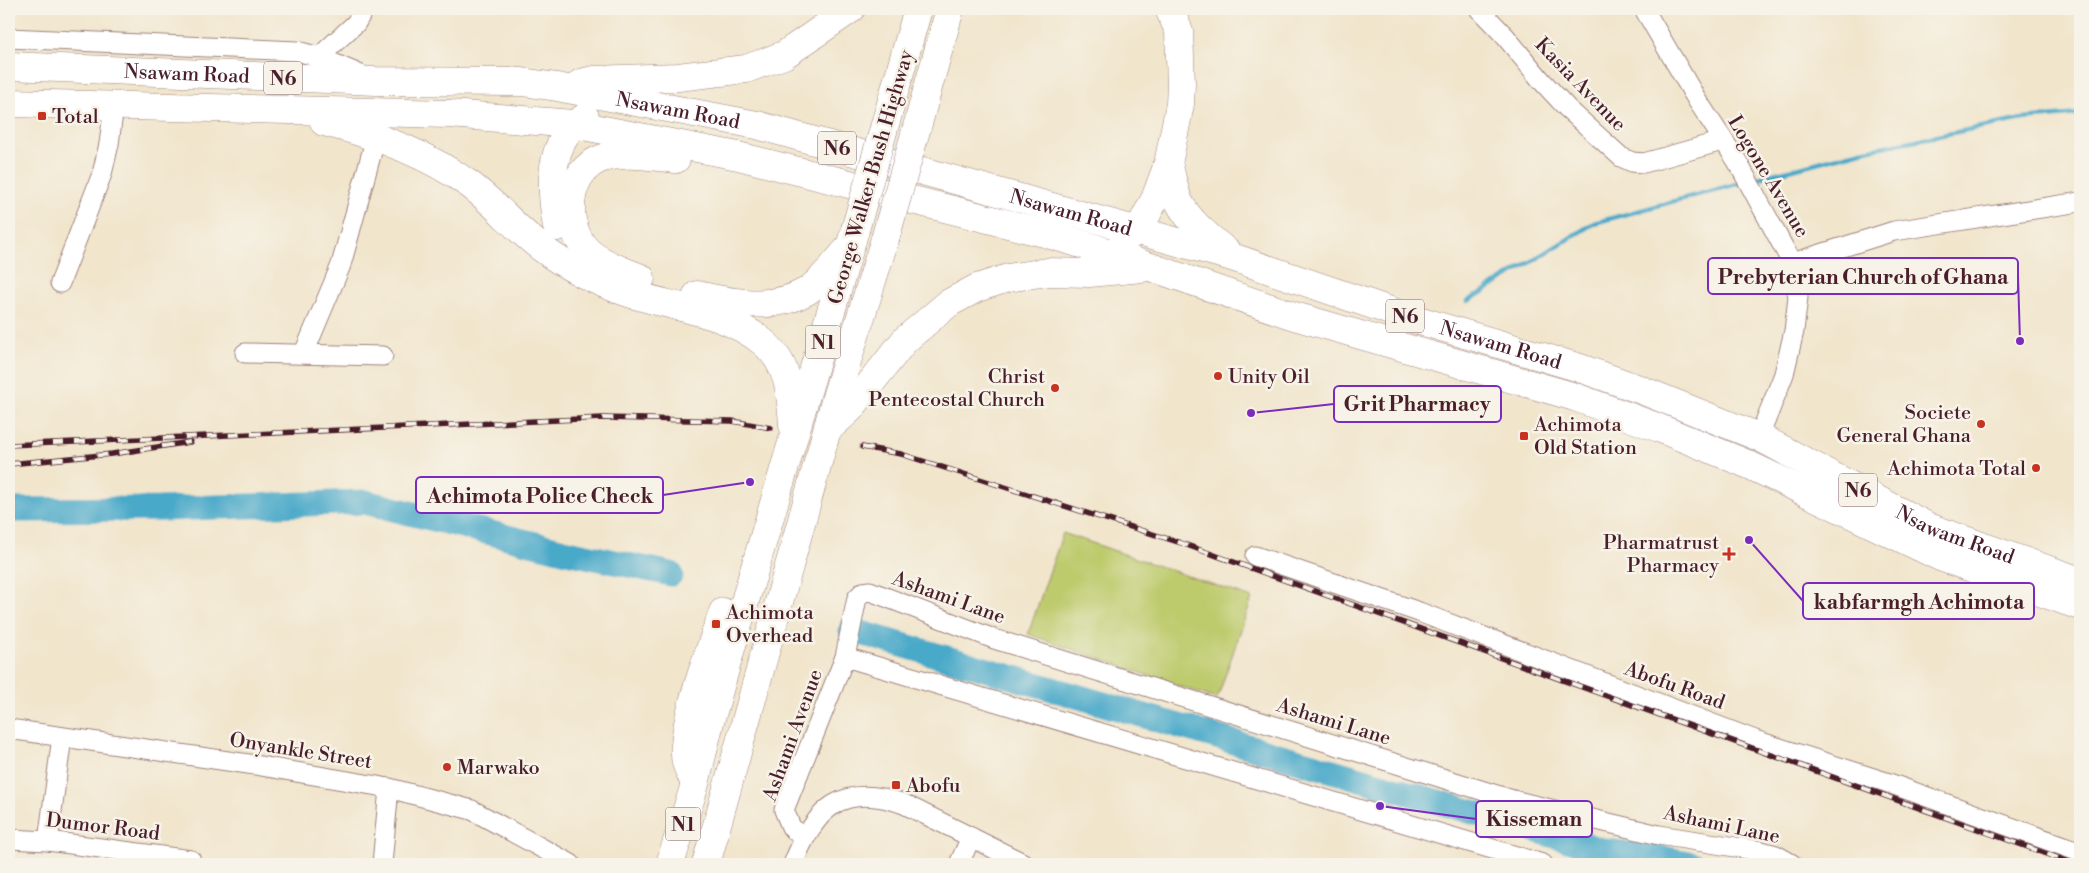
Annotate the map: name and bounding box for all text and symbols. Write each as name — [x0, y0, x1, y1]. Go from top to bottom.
street label: Kasia Avenue — [1529, 33, 1631, 137]
street label: George Walker Bush Highway — [823, 47, 920, 308]
street label: Nsawam Road — [123, 60, 251, 90]
road number: N6 — [264, 62, 302, 94]
street label: Nsawam Road — [614, 87, 743, 136]
place label: Total — [52, 105, 99, 130]
marker: Total — [36, 110, 48, 122]
street label: Logone Avenue — [1721, 111, 1814, 242]
road number: N6 — [818, 132, 856, 164]
street label: Nsawam Road — [1007, 185, 1135, 243]
callout: Prebyterian Church of Ghana — [1708, 258, 2018, 294]
text: Prebyterian Church of Ghana — [1718, 265, 2009, 291]
road number: N6 — [1386, 300, 1424, 332]
street label: Nsawam Road — [1437, 316, 1565, 376]
road number: N1 — [806, 326, 840, 358]
place label: Christ Pentecostal Church — [868, 365, 1045, 413]
place label: Unity Oil — [1228, 365, 1310, 390]
marker: Unity Oil — [1212, 370, 1224, 382]
marker: Christ Pentecostal Church — [1049, 382, 1061, 394]
callout: Grit Pharmacy — [1334, 386, 1501, 422]
text: Grit Pharmacy — [1344, 392, 1491, 418]
place label: Societe General Ghana — [1837, 401, 1972, 449]
place label: Achimota Old Station — [1533, 413, 1637, 461]
marker: Societe General Ghana — [1975, 418, 1987, 430]
marker: Achimota Old Station — [1518, 430, 1530, 442]
place label: Achimota Total — [1886, 457, 2026, 482]
marker: Achimota Total — [2030, 462, 2042, 474]
road number: N6 — [1839, 474, 1877, 506]
callout: Achimota Police Check — [416, 477, 663, 513]
text: Achimota Police Check — [425, 484, 655, 510]
street label: Nsawam Road — [1891, 501, 2018, 571]
place label: Pharmatrust Pharmacy — [1603, 531, 1719, 579]
marker: Pharmatrust Pharmacy — [1723, 548, 1735, 560]
street label: Ashami Lane — [888, 566, 1008, 630]
callout: kabfarmgh Achimota — [1803, 583, 2034, 619]
text: kabfarmgh Achimota — [1814, 590, 2025, 616]
place label: Achimota Overhead — [725, 601, 815, 649]
marker: Achimota Overhead — [710, 618, 722, 630]
street label: Abofu Road — [1620, 656, 1729, 716]
street label: Ashami Avenue — [758, 666, 829, 806]
street label: Ashami Lane — [1272, 693, 1394, 752]
street label: Onyankle Street — [228, 728, 374, 775]
place label: Marwako — [457, 756, 540, 781]
marker: Marwako — [441, 761, 453, 773]
place label: Abofu — [905, 774, 961, 799]
marker: Abofu — [890, 779, 902, 791]
callout: Kisseman — [1476, 801, 1592, 837]
street label: Ashami Lane — [1660, 801, 1782, 850]
text: Kisseman — [1486, 807, 1582, 833]
street label: Dumor Road — [44, 808, 162, 847]
road number: N1 — [666, 808, 700, 841]

